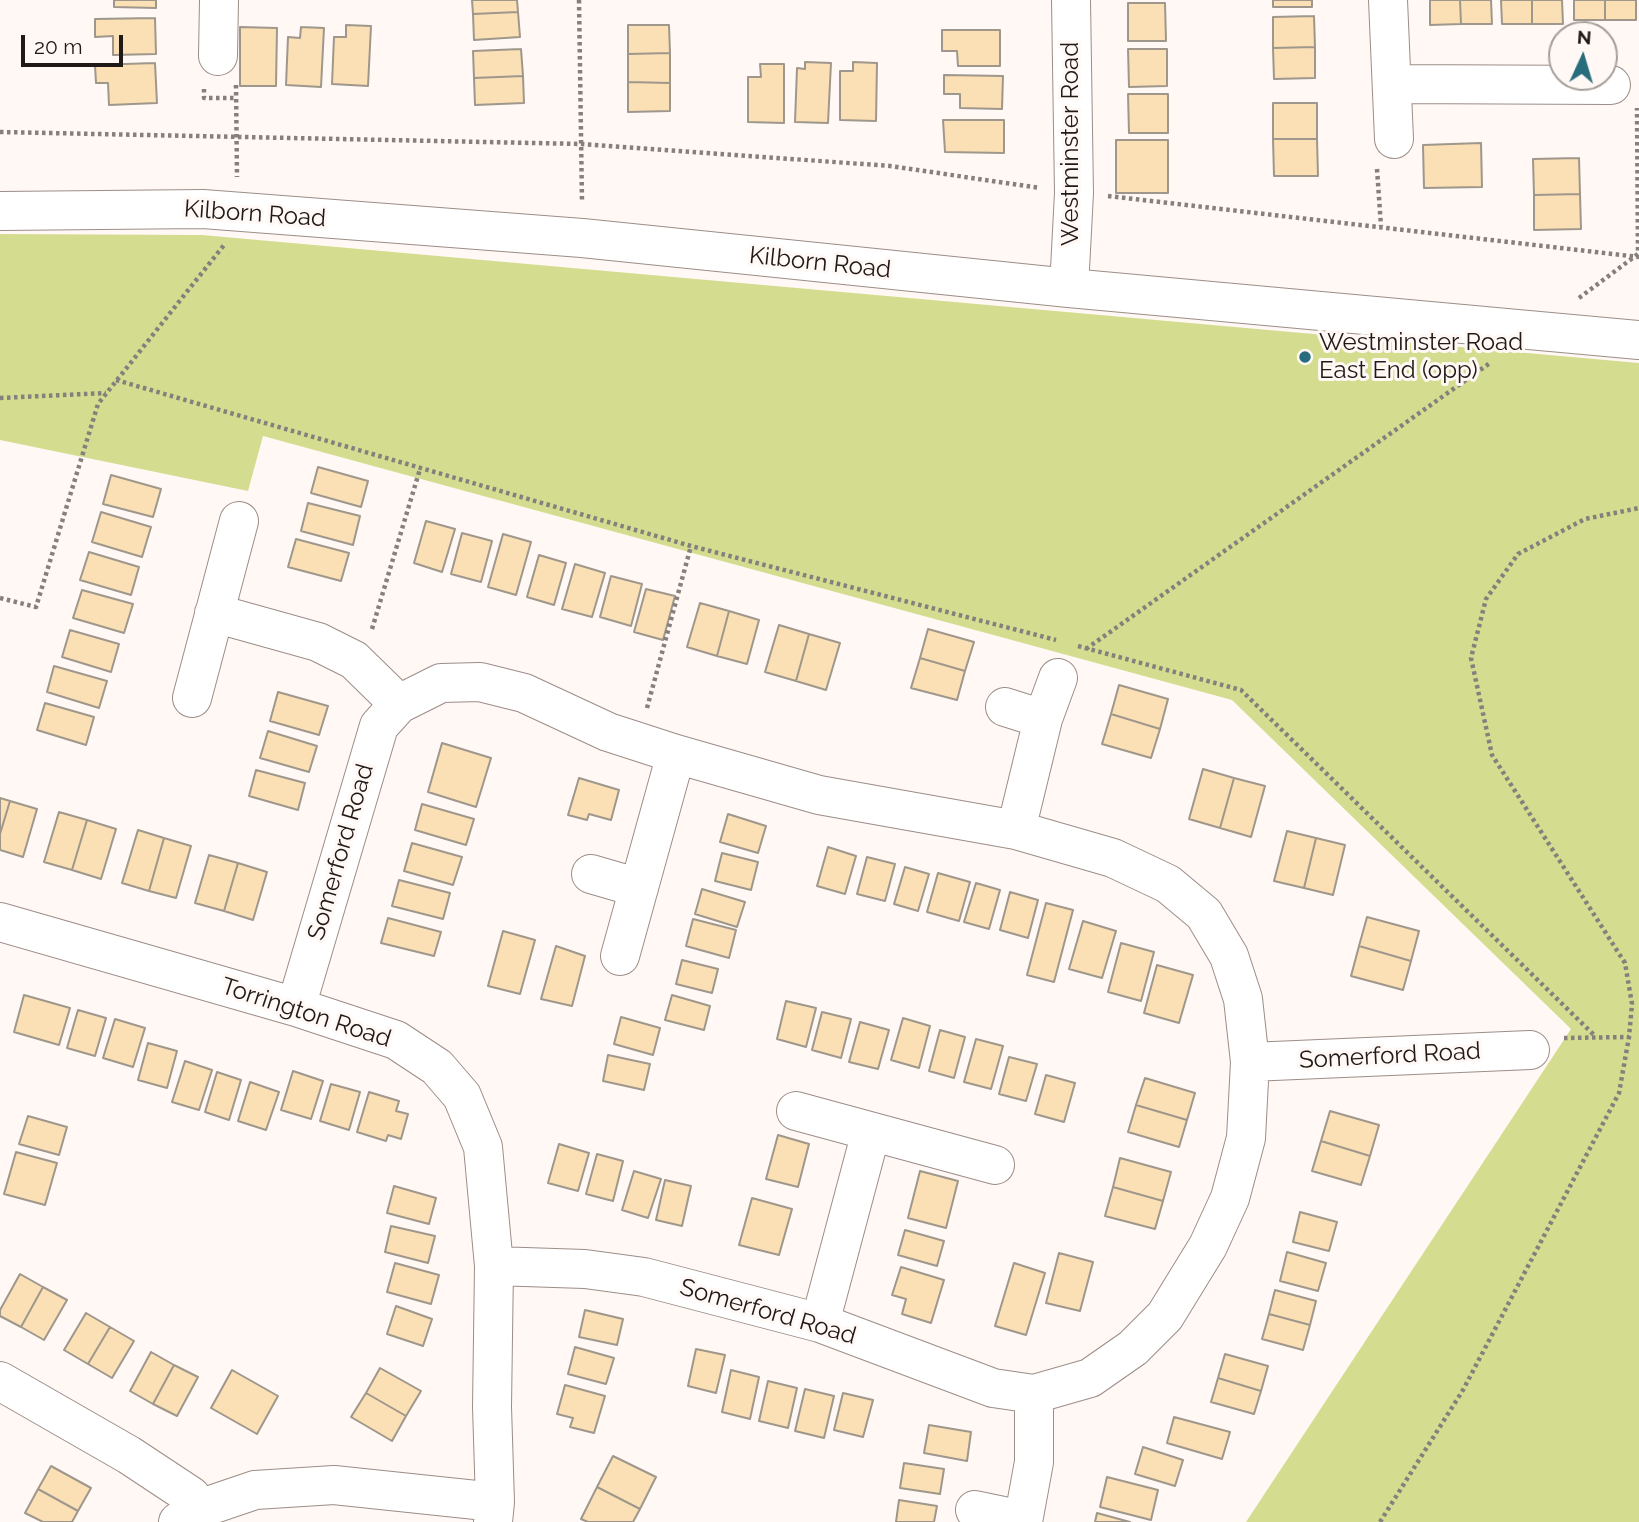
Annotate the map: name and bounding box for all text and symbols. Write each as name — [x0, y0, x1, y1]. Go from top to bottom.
scale bar — [24, 21, 126, 65]
north arrow — [1548, 21, 1618, 91]
text: N — [1576, 26, 1592, 49]
text: 20 m — [34, 34, 82, 59]
street label: Westminster Road — [1057, 42, 1085, 246]
street label: Kilborn Road — [183, 195, 327, 233]
street label: Kilborn Road — [748, 241, 892, 285]
place label: Westminster Road East End (opp) — [1319, 329, 1523, 385]
marker: Westminster Road East End (opp) — [1297, 349, 1313, 365]
street label: Somerford Road — [302, 761, 380, 943]
street label: Torrington Road — [217, 972, 395, 1054]
street label: Somerford Road — [1298, 1037, 1482, 1075]
street label: Somerford Road — [677, 1273, 859, 1351]

